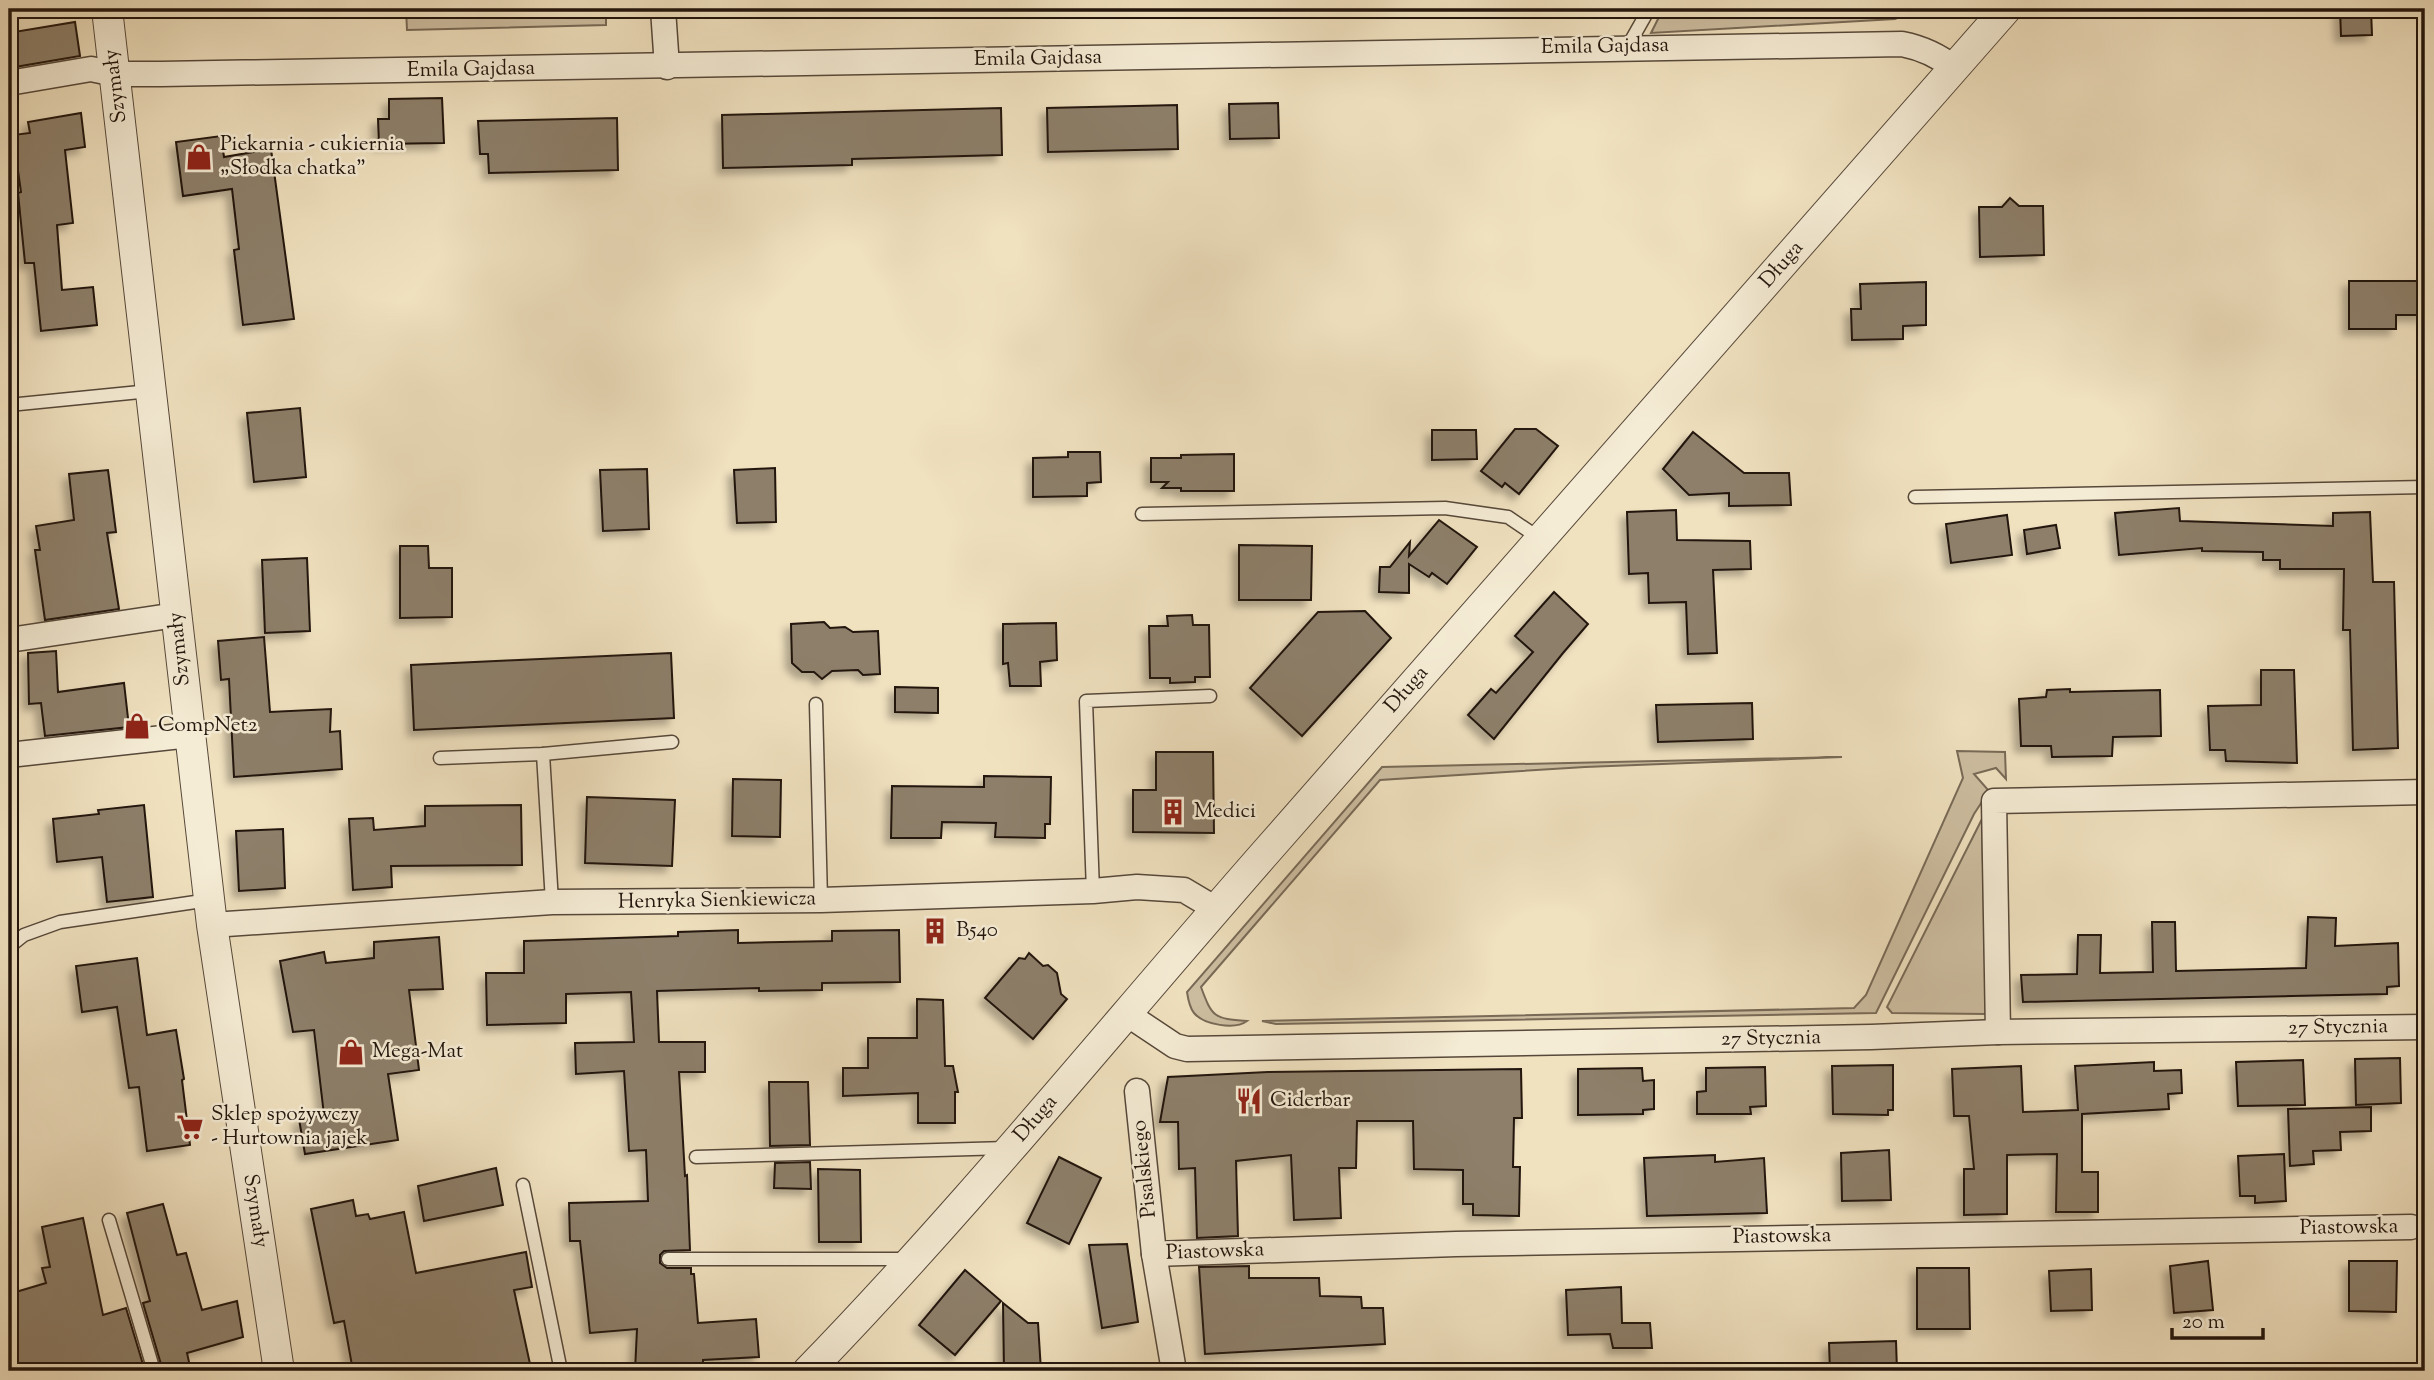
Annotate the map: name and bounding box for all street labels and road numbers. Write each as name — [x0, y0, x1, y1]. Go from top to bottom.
street label: Emila Gajdasa — [1541, 31, 1670, 63]
street label: Emila Gajdasa — [974, 43, 1103, 75]
street label: Szymały — [97, 47, 135, 125]
street label: Emila Gajdasa — [407, 54, 536, 86]
street label: Długa — [1753, 234, 1811, 295]
street label: Szymały — [161, 610, 199, 688]
street label: Długa — [1378, 659, 1436, 720]
street label: Henryka Sienkiewicza — [618, 884, 817, 918]
street label: 27 Stycznia — [2288, 1012, 2389, 1044]
street label: 27 Stycznia — [1721, 1023, 1822, 1055]
street label: Długa — [1007, 1088, 1065, 1149]
street label: Pisalskiego — [1125, 1119, 1165, 1219]
street label: Szymały — [234, 1172, 276, 1251]
street label: Piastowska — [2299, 1212, 2399, 1244]
street label: Piastowska — [1732, 1221, 1832, 1253]
street label: Piastowska — [1165, 1235, 1265, 1269]

